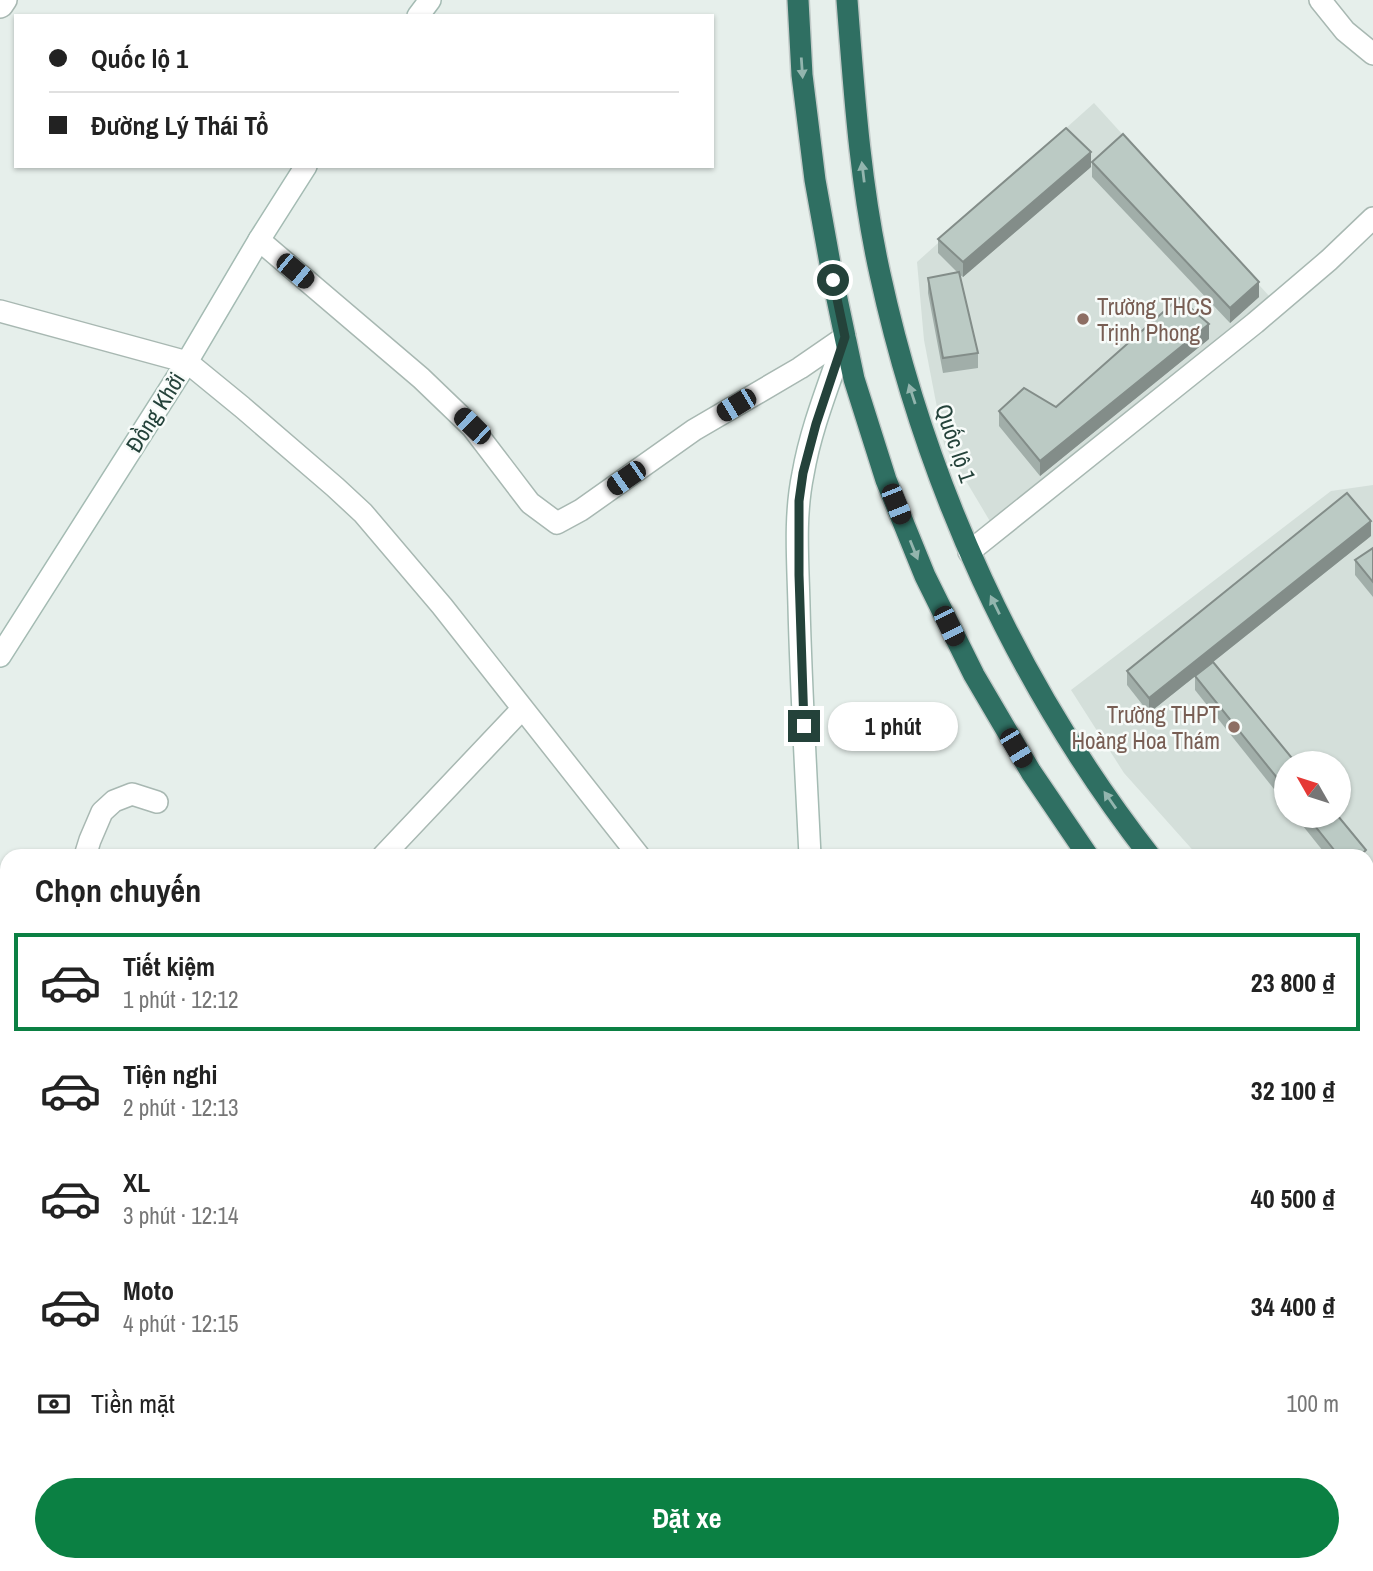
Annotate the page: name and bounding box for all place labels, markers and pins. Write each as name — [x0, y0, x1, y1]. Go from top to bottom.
place label: Trường THCS Trịnh Phong — [1097, 291, 1212, 348]
marker: Trường THCS Trịnh Phong — [1075, 311, 1091, 327]
place label: Trường THPT Hoàng Hoa Thám — [1071, 699, 1220, 756]
marker: Trường THPT Hoàng Hoa Thám — [1226, 719, 1242, 735]

